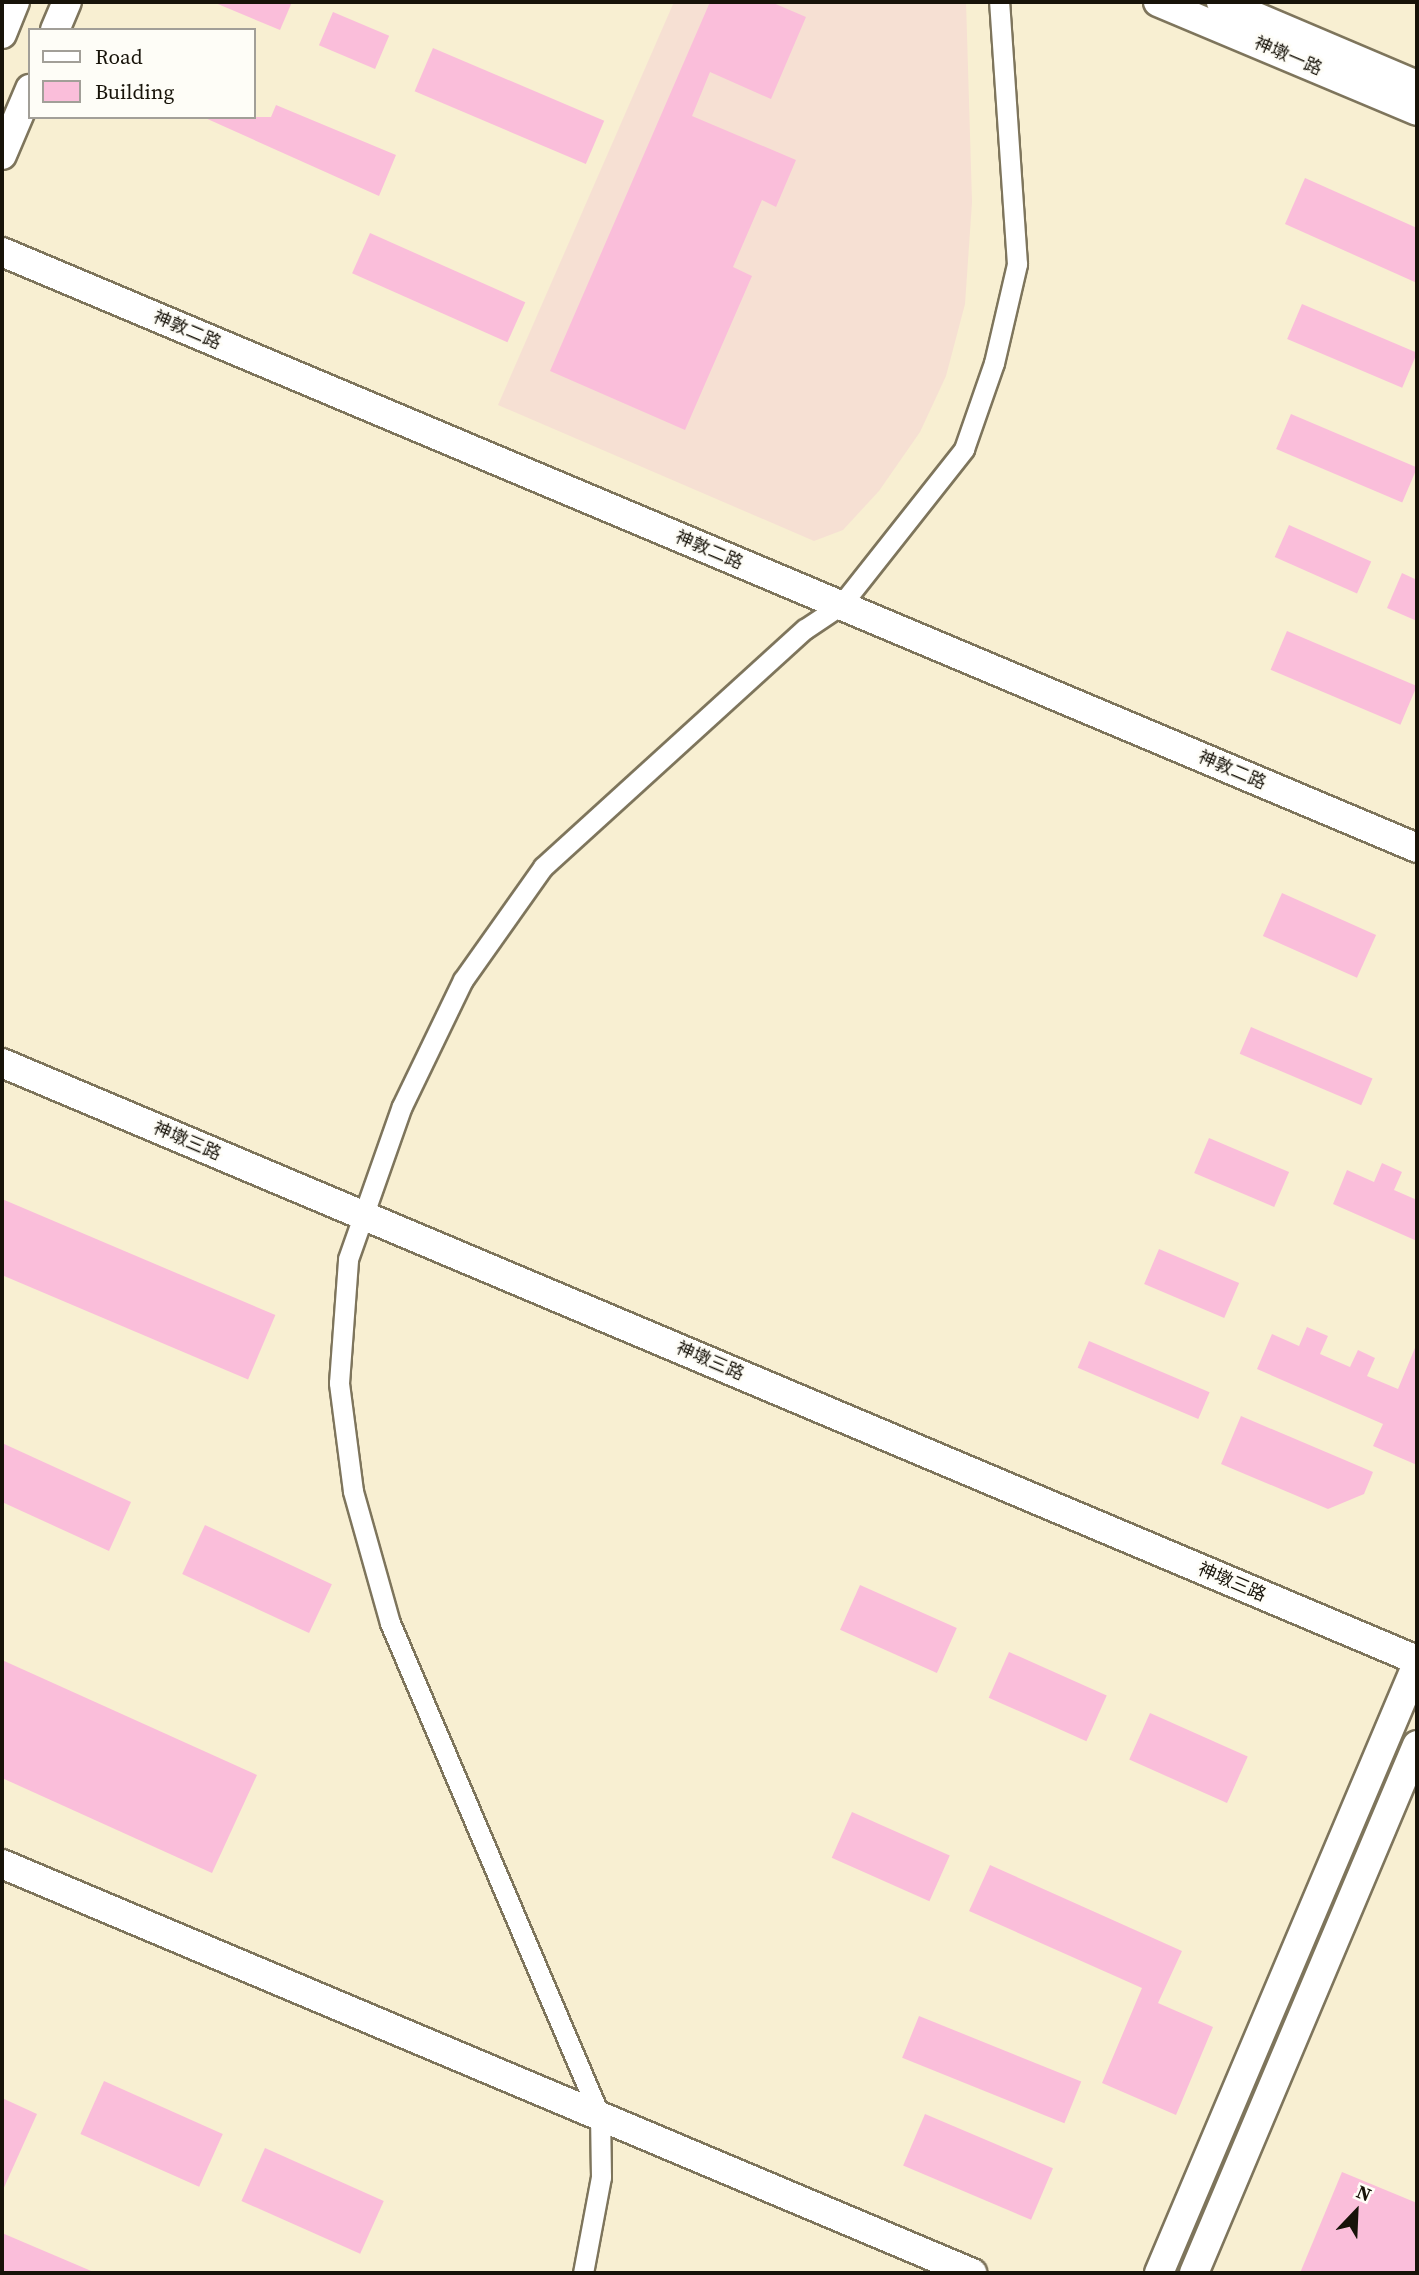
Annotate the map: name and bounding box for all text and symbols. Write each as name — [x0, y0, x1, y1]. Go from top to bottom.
legend — [28, 28, 256, 119]
street label: 神墩一路 — [1251, 32, 1325, 80]
text: Road — [95, 42, 143, 71]
text: Building — [95, 77, 174, 106]
street label: 神敦二路 — [150, 306, 224, 354]
street label: 神敦二路 — [672, 526, 746, 574]
street label: 神敦二路 — [1195, 746, 1269, 794]
street label: 神墩三路 — [150, 1117, 224, 1165]
street label: 神墩三路 — [673, 1337, 747, 1385]
street label: 神墩三路 — [1195, 1558, 1269, 1606]
north arrow — [1321, 2177, 1391, 2247]
text: N — [1353, 2178, 1376, 2207]

